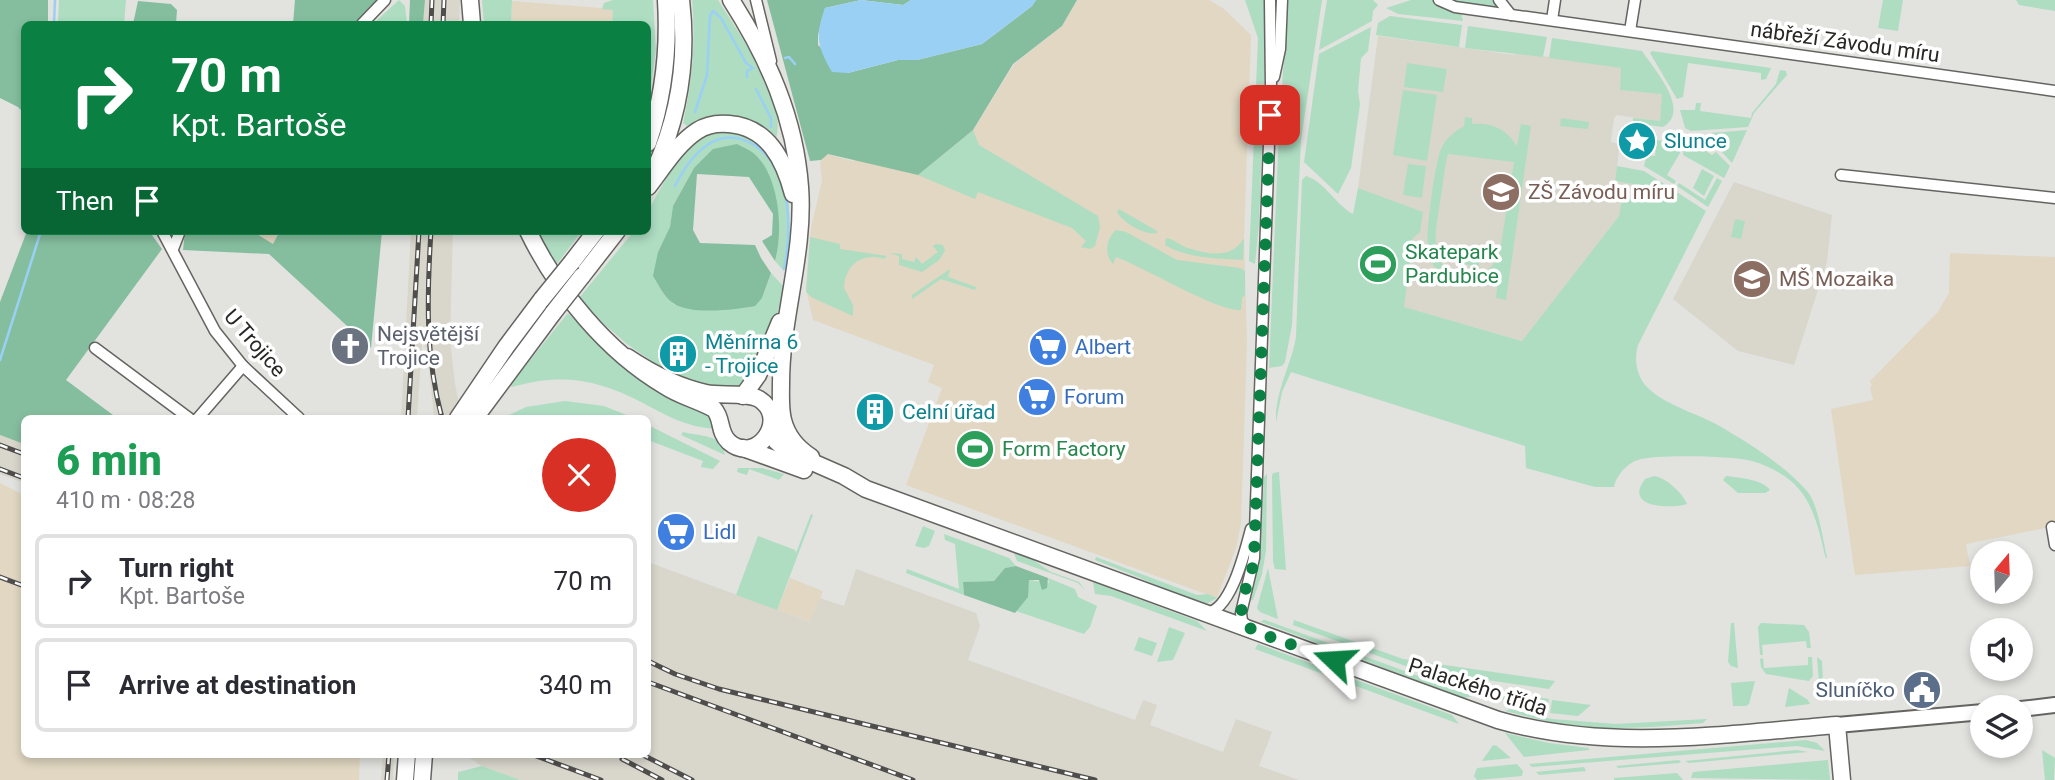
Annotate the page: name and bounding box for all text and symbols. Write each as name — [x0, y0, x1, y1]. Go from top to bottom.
street label: nábřeží Závodu míru — [1749, 17, 1941, 67]
text: 70 m — [171, 47, 282, 104]
icon: right — [56, 49, 147, 140]
pin — [1240, 85, 1300, 145]
icon: arrive — [1251, 96, 1289, 134]
text: Kpt. Bartoše — [171, 106, 346, 144]
place icon: Slunce — [1616, 120, 1658, 162]
place label: Slunce — [1664, 129, 1727, 153]
school or university icon: ZŠ Závodu míru — [1480, 171, 1522, 213]
place label: ZŠ Závodu míru — [1528, 180, 1675, 204]
icon: arrive — [128, 182, 166, 220]
text: Then — [56, 186, 114, 216]
place label: Skatepark Pardubice — [1405, 240, 1499, 288]
sports icon: Skatepark Pardubice — [1357, 243, 1399, 285]
school or university icon: MŠ Mozaika — [1731, 258, 1773, 300]
place label: MŠ Mozaika — [1779, 267, 1894, 291]
street label: U Trojice — [219, 304, 291, 382]
place label: Nejsvětější Trojice — [377, 322, 480, 370]
church icon: Nejsvětější Trojice — [329, 325, 371, 367]
supermarket icon: Albert — [1027, 326, 1069, 368]
place label: Měnírna 6 - Trojice — [705, 330, 798, 378]
building icon: Měnírna 6 - Trojice — [657, 333, 699, 375]
place label: Albert — [1075, 335, 1131, 359]
supermarket icon: Forum — [1016, 376, 1058, 418]
place label: Forum — [1064, 385, 1124, 409]
building icon: Celní úřad — [854, 391, 896, 433]
place label: Celní úřad — [902, 400, 995, 424]
sports icon: Form Factory — [954, 428, 996, 470]
text: 6 min — [56, 436, 162, 485]
place label: Form Factory — [1002, 437, 1126, 461]
button: close — [542, 438, 616, 512]
text: 410 m · 08:28 — [56, 487, 195, 514]
supermarket icon: Lidl — [655, 511, 697, 553]
place label: Lidl — [703, 520, 736, 544]
north arrow — [1970, 541, 2034, 604]
map controls — [1970, 541, 2033, 758]
text: Turn right — [119, 553, 234, 583]
icon: right — [60, 562, 98, 600]
text: 70 m — [554, 566, 612, 596]
text: Kpt. Bartoše — [119, 583, 245, 610]
button: sound — [1970, 618, 2033, 681]
position arrow — [1297, 623, 1371, 697]
street label: Palackého třída — [1405, 653, 1551, 721]
icon: arrive — [60, 666, 98, 704]
public building icon: Sluníčko — [1901, 669, 1943, 711]
text: Arrive at destination — [119, 670, 356, 700]
text: 340 m — [539, 670, 612, 700]
place label: Sluníčko — [1815, 678, 1895, 702]
button: layers — [1970, 695, 2033, 758]

